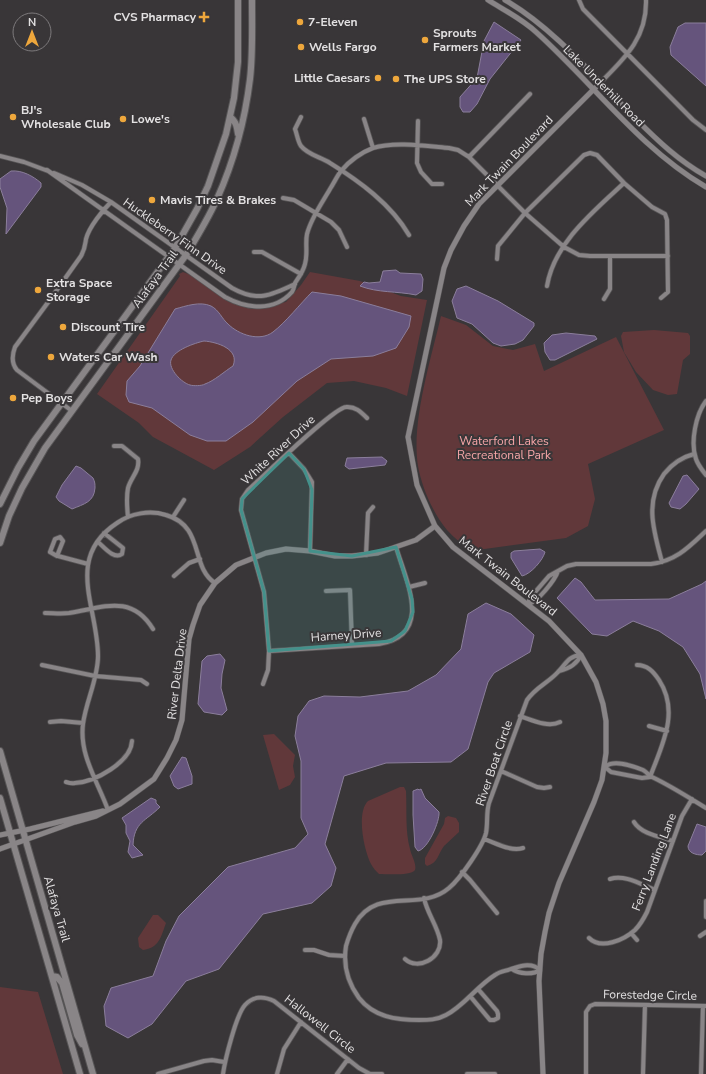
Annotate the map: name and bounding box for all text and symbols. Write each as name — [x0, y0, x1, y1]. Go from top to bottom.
place label: CVS Pharmacy — [114, 9, 197, 25]
north arrow — [12, 12, 52, 52]
marker: CVS Pharmacy — [199, 12, 209, 22]
place label: 7-Eleven — [308, 14, 357, 30]
text: N — [28, 15, 36, 30]
marker: 7-Eleven — [295, 17, 305, 27]
place label: Sprouts Farmers Market — [433, 25, 521, 55]
marker: Sprouts Farmers Market — [420, 35, 430, 45]
place label: Wells Fargo — [309, 39, 377, 55]
marker: Wells Fargo — [296, 42, 306, 52]
street label: Lake Underhill Road — [560, 42, 648, 130]
place label: Little Caesars — [294, 70, 370, 86]
place label: The UPS Store — [404, 71, 486, 87]
marker: Little Caesars — [373, 73, 383, 83]
marker: The UPS Store — [391, 74, 401, 84]
place label: BJ's Wholesale Club — [21, 102, 111, 132]
place label: Lowe's — [131, 111, 170, 127]
marker: BJ's Wholesale Club — [8, 112, 18, 122]
street label: Mark Twain Boulevard — [461, 112, 557, 210]
marker: Lowe's — [118, 114, 128, 124]
place label: Mavis Tires & Brakes — [160, 192, 276, 208]
street label: Huckleberry Finn Drive — [120, 194, 230, 278]
marker: Mavis Tires & Brakes — [147, 195, 157, 205]
street label: Alafaya Trail — [129, 247, 182, 311]
place label: Extra Space Storage — [46, 275, 113, 305]
marker: Extra Space Storage — [33, 285, 43, 295]
place label: Discount Tire — [71, 319, 145, 335]
marker: Discount Tire — [58, 322, 68, 332]
place label: Waters Car Wash — [59, 349, 158, 365]
marker: Waters Car Wash — [46, 352, 56, 362]
place label: Pep Boys — [21, 390, 73, 406]
marker: Pep Boys — [8, 393, 18, 403]
street label: White River Drive — [238, 412, 318, 488]
park label: Waterford Lakes Recreational Park — [457, 433, 552, 463]
street label: Mark Twain Boulevard — [456, 533, 560, 619]
street label: Harney Drive — [310, 625, 382, 645]
street label: River Delta Drive — [163, 628, 191, 720]
street label: River Boat Circle — [472, 718, 516, 808]
street label: Ferry Landing Lane — [628, 811, 680, 913]
street label: Alafaya Trail — [40, 874, 74, 944]
street label: Forestedge Circle — [603, 986, 697, 1004]
street label: Hallowell Circle — [281, 991, 359, 1057]

